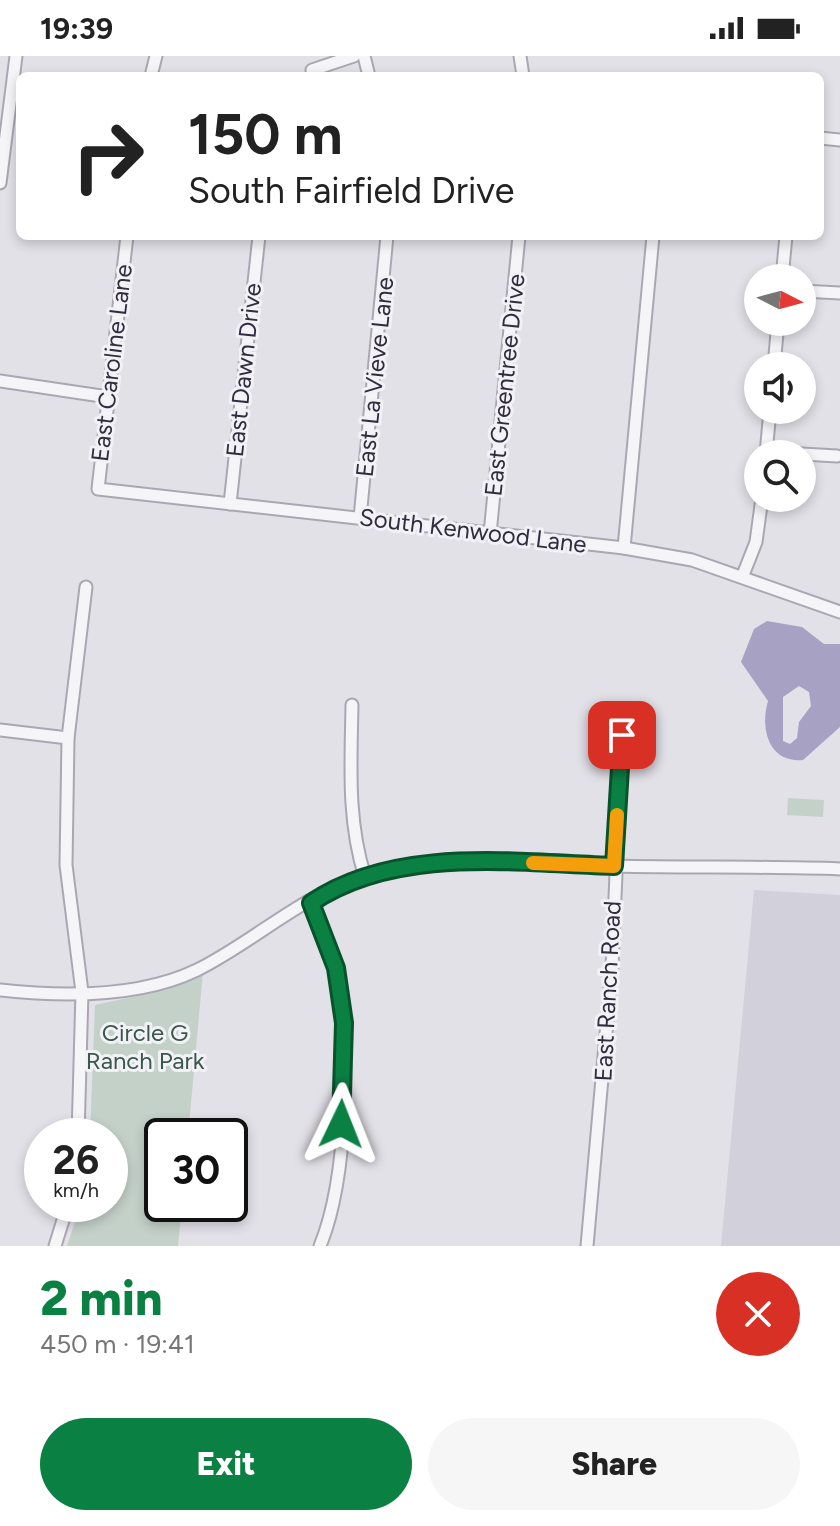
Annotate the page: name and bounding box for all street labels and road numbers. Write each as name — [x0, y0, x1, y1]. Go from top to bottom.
street label: East Caroline Lane — [85, 263, 138, 463]
street label: East Greentree Drive — [478, 272, 531, 498]
street label: East La Vieve Lane — [350, 276, 399, 478]
street label: East Dawn Drive — [220, 281, 267, 458]
street label: South Kenwood Lane — [358, 502, 588, 559]
street label: East Ranch Road — [588, 900, 627, 1082]

